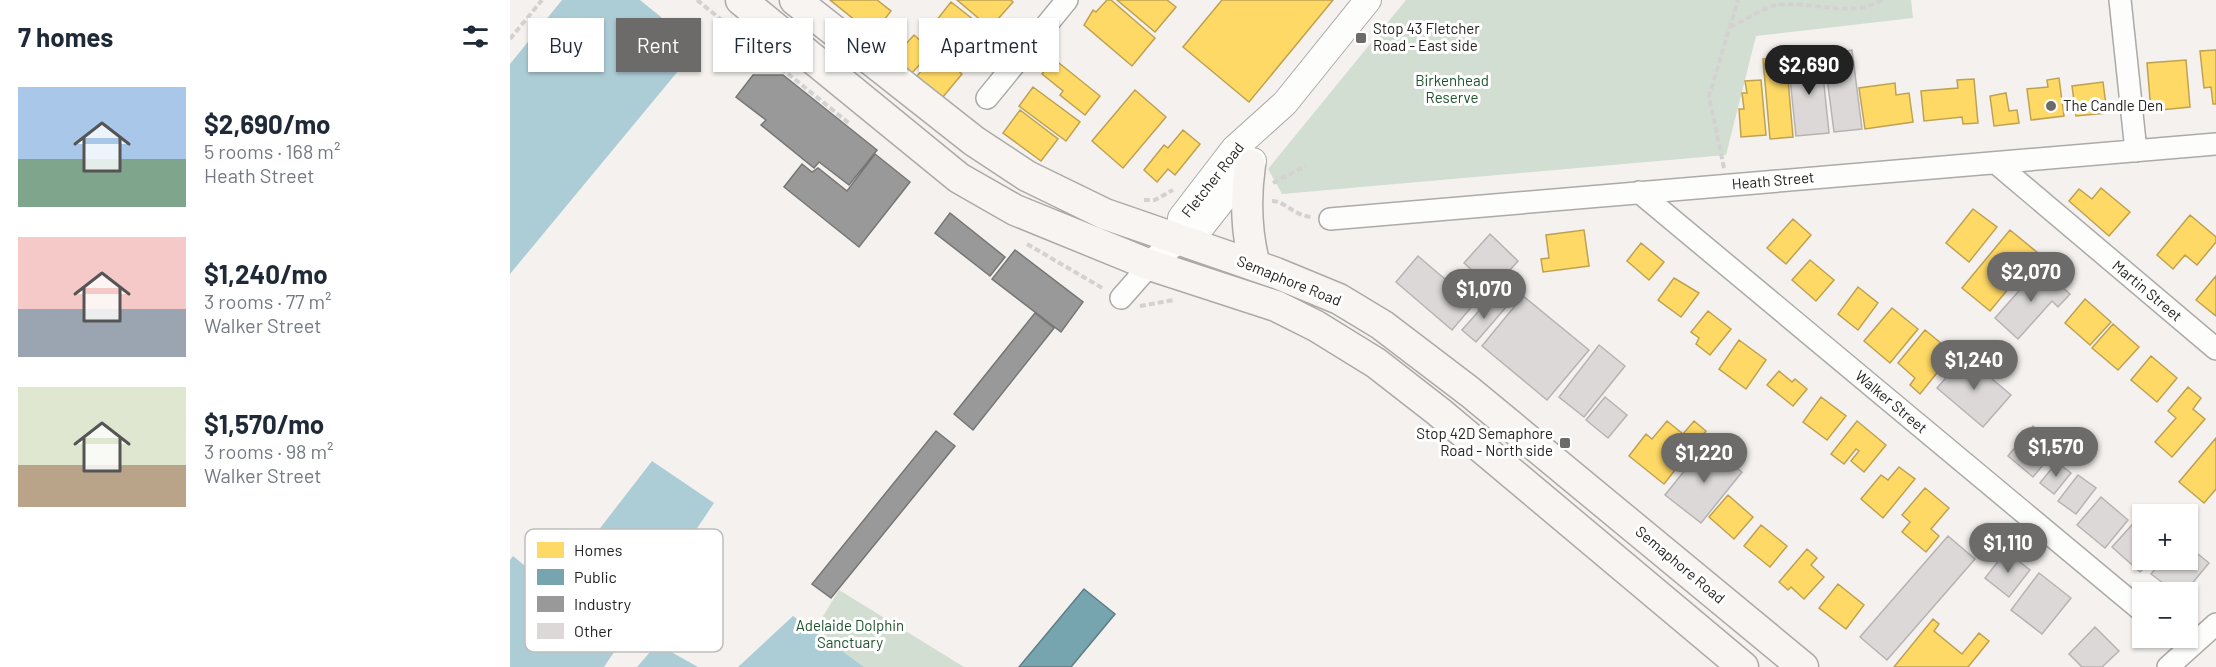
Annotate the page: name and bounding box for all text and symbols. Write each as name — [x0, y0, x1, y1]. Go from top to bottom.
chip: Buy — [528, 18, 604, 72]
chip: Rent — [616, 18, 701, 72]
chip: Filters — [713, 18, 813, 72]
chip: New — [825, 18, 907, 72]
chip: Apartment — [919, 18, 1059, 72]
place label: Stop 43 Fletcher Road - East side — [1373, 19, 1480, 54]
icon: filters — [459, 20, 492, 53]
text: 7 homes — [18, 21, 113, 52]
marker: Stop 43 Fletcher Road - East side — [1354, 31, 1368, 45]
pin: $2,690 — [1760, 45, 1858, 96]
text: $2,690 — [1779, 52, 1839, 76]
park label: Birkenhead Reserve — [1415, 71, 1489, 106]
place label: The Candle Den — [2063, 96, 2163, 114]
marker: The Candle Den — [2044, 99, 2058, 113]
text: $2,690/mo — [204, 108, 331, 139]
icon: home — [66, 111, 138, 183]
street label: Fletcher Road — [1177, 138, 1247, 221]
text: 5 rooms · 168 m² — [204, 139, 340, 163]
text: Heath Street — [204, 163, 314, 187]
street label: Heath Street — [1731, 167, 1815, 193]
street label: Semaphore Road — [1235, 251, 1344, 309]
pin: $2,070 — [1982, 252, 2080, 303]
street label: Martin Street — [2109, 256, 2186, 325]
text: $1,240/mo — [204, 258, 328, 289]
text: $2,070 — [2001, 259, 2061, 283]
icon: home — [66, 261, 138, 333]
pin: $1,070 — [1435, 269, 1533, 320]
text: $1,070 — [1456, 276, 1512, 300]
text: 3 rooms · 77 m² — [204, 289, 332, 313]
text: Walker Street — [204, 313, 322, 337]
pin: $1,240 — [1925, 340, 2023, 391]
text: $1,240 — [1945, 347, 2003, 371]
street label: Walker Street — [1852, 366, 1931, 436]
text: $1,570/mo — [204, 408, 324, 439]
icon: home — [66, 411, 138, 483]
place label: Stop 42D Semaphore Road - North side — [1416, 424, 1553, 459]
pin: $1,570 — [2007, 427, 2105, 478]
pin: $1,220 — [1655, 433, 1753, 484]
text: $1,570 — [2028, 434, 2084, 458]
marker: Stop 42D Semaphore Road - North side — [1558, 436, 1572, 450]
text: 3 rooms · 98 m² — [204, 439, 334, 463]
text: $1,220 — [1675, 440, 1733, 464]
text: Walker Street — [204, 463, 322, 487]
map controls — [2132, 504, 2198, 648]
button: + — [2132, 504, 2198, 570]
street label: Semaphore Road — [1632, 522, 1729, 607]
pin: $1,110 — [1959, 523, 2057, 574]
legend — [525, 529, 723, 652]
text: $1,110 — [1983, 530, 2033, 554]
text: Homes — [574, 540, 622, 559]
text: Public — [574, 567, 617, 586]
button: − — [2132, 582, 2198, 648]
text: Industry — [574, 594, 632, 613]
park label: Adelaide Dolphin Sanctuary — [796, 616, 904, 651]
text: Other — [574, 621, 613, 640]

